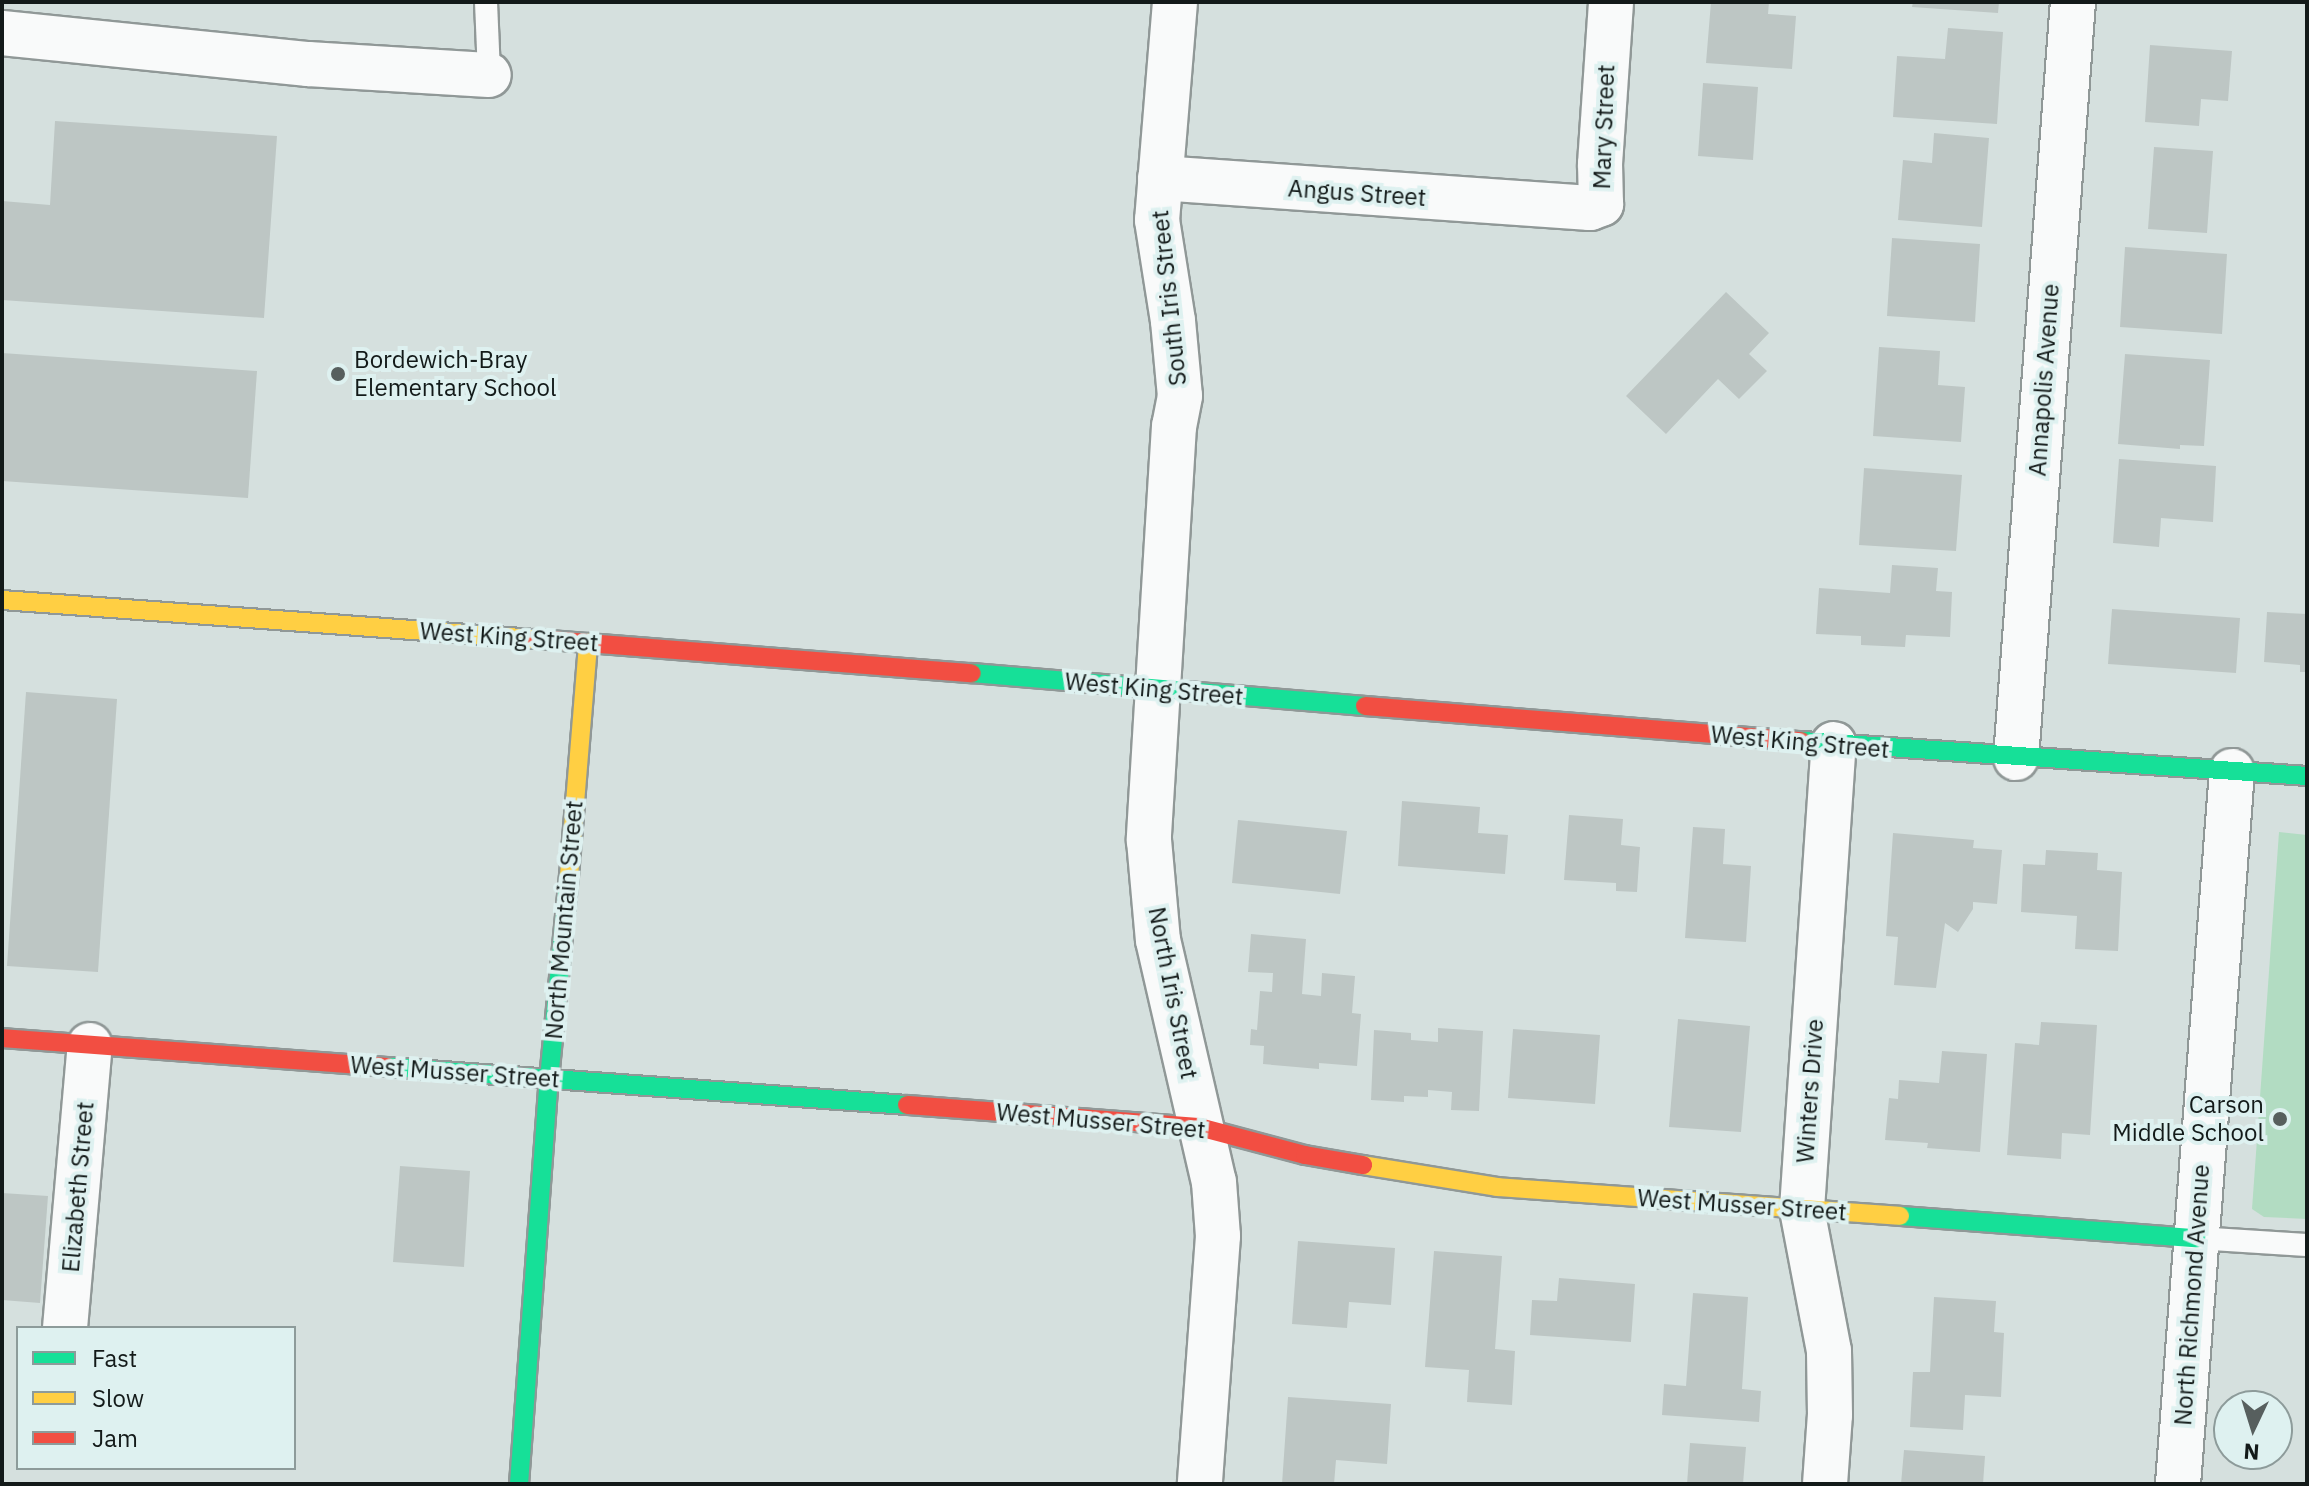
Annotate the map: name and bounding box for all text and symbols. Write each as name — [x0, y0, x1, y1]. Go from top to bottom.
street label: Mary Street — [1587, 64, 1621, 190]
street label: Angus Street — [1287, 174, 1427, 212]
street label: South Iris Street — [1145, 209, 1193, 387]
street label: Annapolis Avenue — [2023, 283, 2065, 477]
place label: Bordewich-Bray Elementary School — [354, 346, 556, 402]
marker: Bordewich-Bray Elementary School — [329, 365, 347, 383]
street label: West King Street — [419, 616, 599, 658]
street label: West King Street — [1064, 667, 1244, 711]
street label: West King Street — [1710, 720, 1890, 764]
street label: North Mountain Street — [539, 799, 589, 1041]
street label: North Iris Street — [1142, 905, 1204, 1081]
street label: Winters Drive — [1791, 1018, 1829, 1164]
street label: West Musser Street — [349, 1050, 561, 1094]
place label: Carson Middle School — [2112, 1091, 2264, 1147]
street label: West Musser Street — [995, 1098, 1207, 1144]
street label: Elizabeth Street — [56, 1101, 100, 1273]
marker: Carson Middle School — [2271, 1110, 2289, 1128]
street label: North Richmond Avenue — [2169, 1163, 2215, 1427]
street label: West Musser Street — [1636, 1183, 1848, 1227]
legend — [16, 1326, 296, 1470]
text: Fast — [92, 1342, 137, 1374]
text: Slow — [92, 1382, 144, 1414]
north arrow — [2213, 1390, 2293, 1470]
text: Jam — [92, 1422, 138, 1454]
text: N — [2242, 1437, 2260, 1467]

